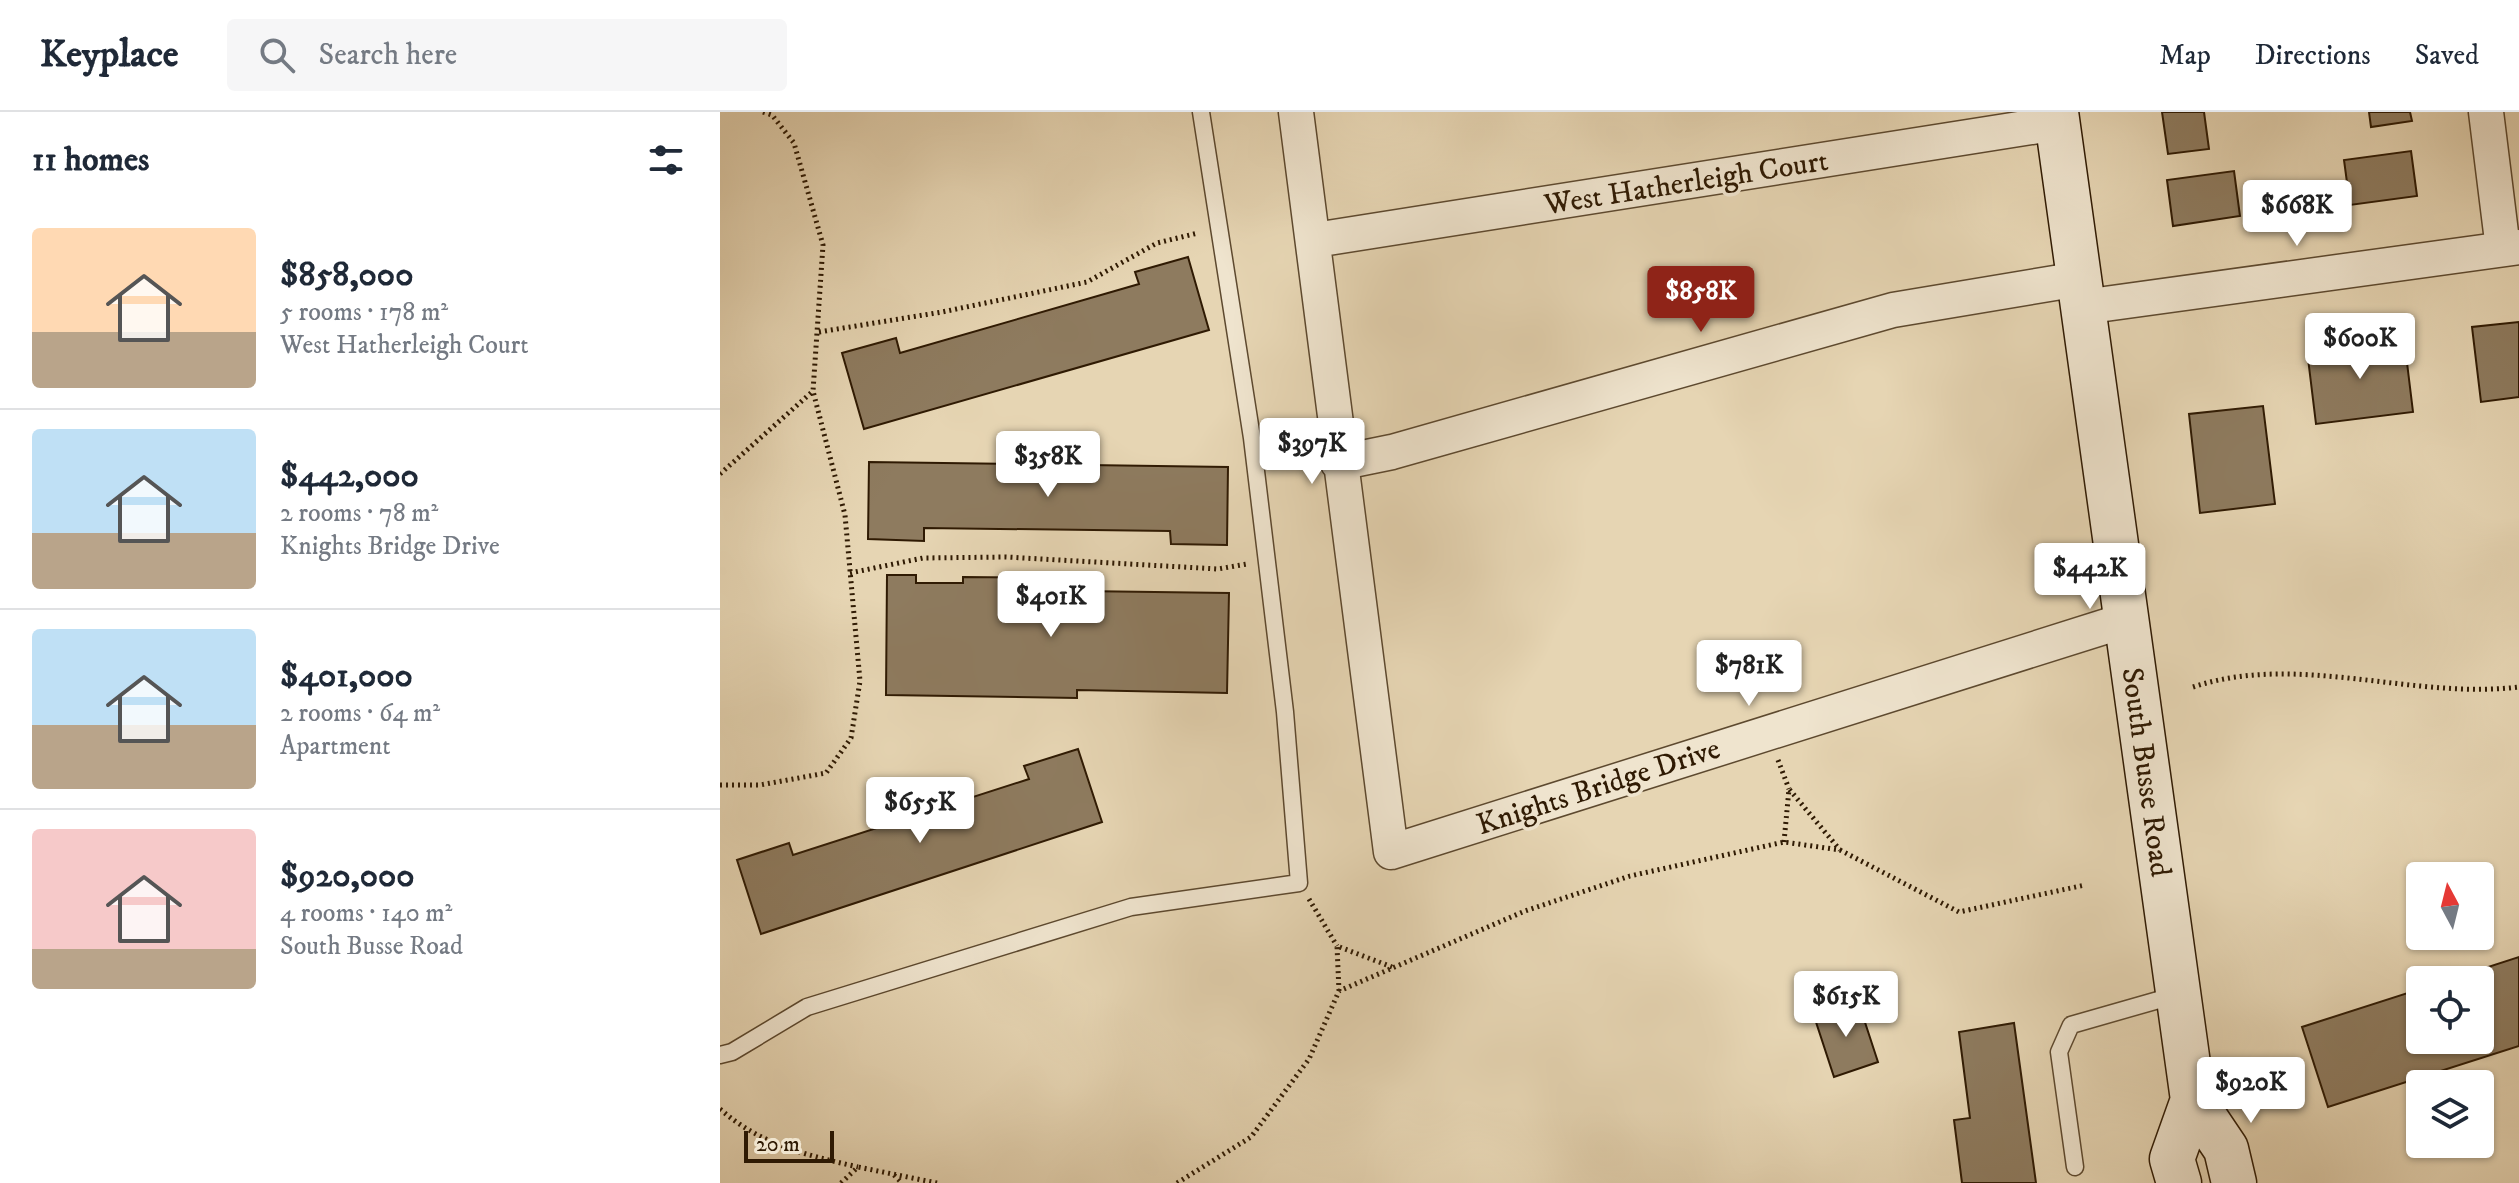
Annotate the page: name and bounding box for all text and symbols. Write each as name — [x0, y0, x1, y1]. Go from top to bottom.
search box — [227, 19, 787, 91]
text: Keyplace — [40, 31, 179, 79]
icon: search — [255, 33, 299, 77]
text: Search here — [319, 37, 457, 74]
text: Map — [2159, 38, 2211, 73]
text: Directions — [2255, 38, 2371, 73]
text: Saved — [2415, 38, 2479, 73]
icon: filters — [644, 138, 688, 182]
text: 11 homes — [32, 139, 149, 181]
street label: West Hatherleigh Court — [1541, 143, 1831, 224]
pin: $668K — [2241, 180, 2353, 248]
text: $668K — [2261, 189, 2333, 222]
text: $858,000 — [280, 254, 413, 296]
icon: home — [96, 260, 192, 356]
pin: $858K — [1645, 266, 1757, 334]
text: $858K — [1665, 275, 1737, 308]
text: 5 rooms · 178 m² — [280, 296, 448, 329]
pin: $600K — [2304, 313, 2416, 381]
text: $600K — [2323, 322, 2397, 355]
text: West Hatherleigh Court — [280, 329, 529, 362]
pin: $397K — [1256, 418, 1368, 486]
text: $397K — [1278, 427, 1346, 460]
pin: $358K — [992, 431, 1104, 499]
text: $358K — [1014, 440, 1082, 473]
text: $442,000 — [280, 455, 419, 497]
icon: home — [96, 461, 192, 557]
text: 2 rooms · 78 m² — [280, 497, 438, 530]
text: Knights Bridge Drive — [280, 530, 500, 563]
pin: $442K — [2034, 543, 2146, 611]
text: $442K — [2052, 552, 2128, 585]
pin: $401K — [995, 571, 1107, 639]
text: $401K — [1016, 580, 1086, 613]
pin: $781K — [1693, 640, 1805, 708]
text: $781K — [1715, 649, 1783, 682]
text: $401,000 — [280, 655, 413, 697]
icon: home — [96, 661, 192, 757]
street label: South Busse Road — [2113, 665, 2179, 879]
text: 2 rooms · 64 m² — [280, 697, 440, 730]
text: Apartment — [280, 730, 391, 763]
street label: Knights Bridge Drive — [1472, 731, 1725, 844]
pin: $655K — [864, 777, 976, 845]
text: $655K — [884, 786, 956, 819]
text: $920,000 — [280, 855, 415, 897]
icon: home — [96, 861, 192, 957]
north arrow — [2406, 862, 2494, 950]
map controls — [2406, 862, 2494, 1158]
text: 4 rooms · 140 m² — [280, 897, 452, 930]
text: South Busse Road — [280, 930, 463, 963]
button: locate — [2406, 966, 2494, 1054]
pin: $615K — [1790, 971, 1902, 1039]
text: $615K — [1812, 980, 1880, 1013]
pin: $920K — [2195, 1057, 2307, 1125]
text: $920K — [2215, 1066, 2287, 1099]
button: layers — [2406, 1070, 2494, 1158]
scale bar — [744, 1127, 834, 1163]
text: 20 m — [756, 1131, 800, 1158]

